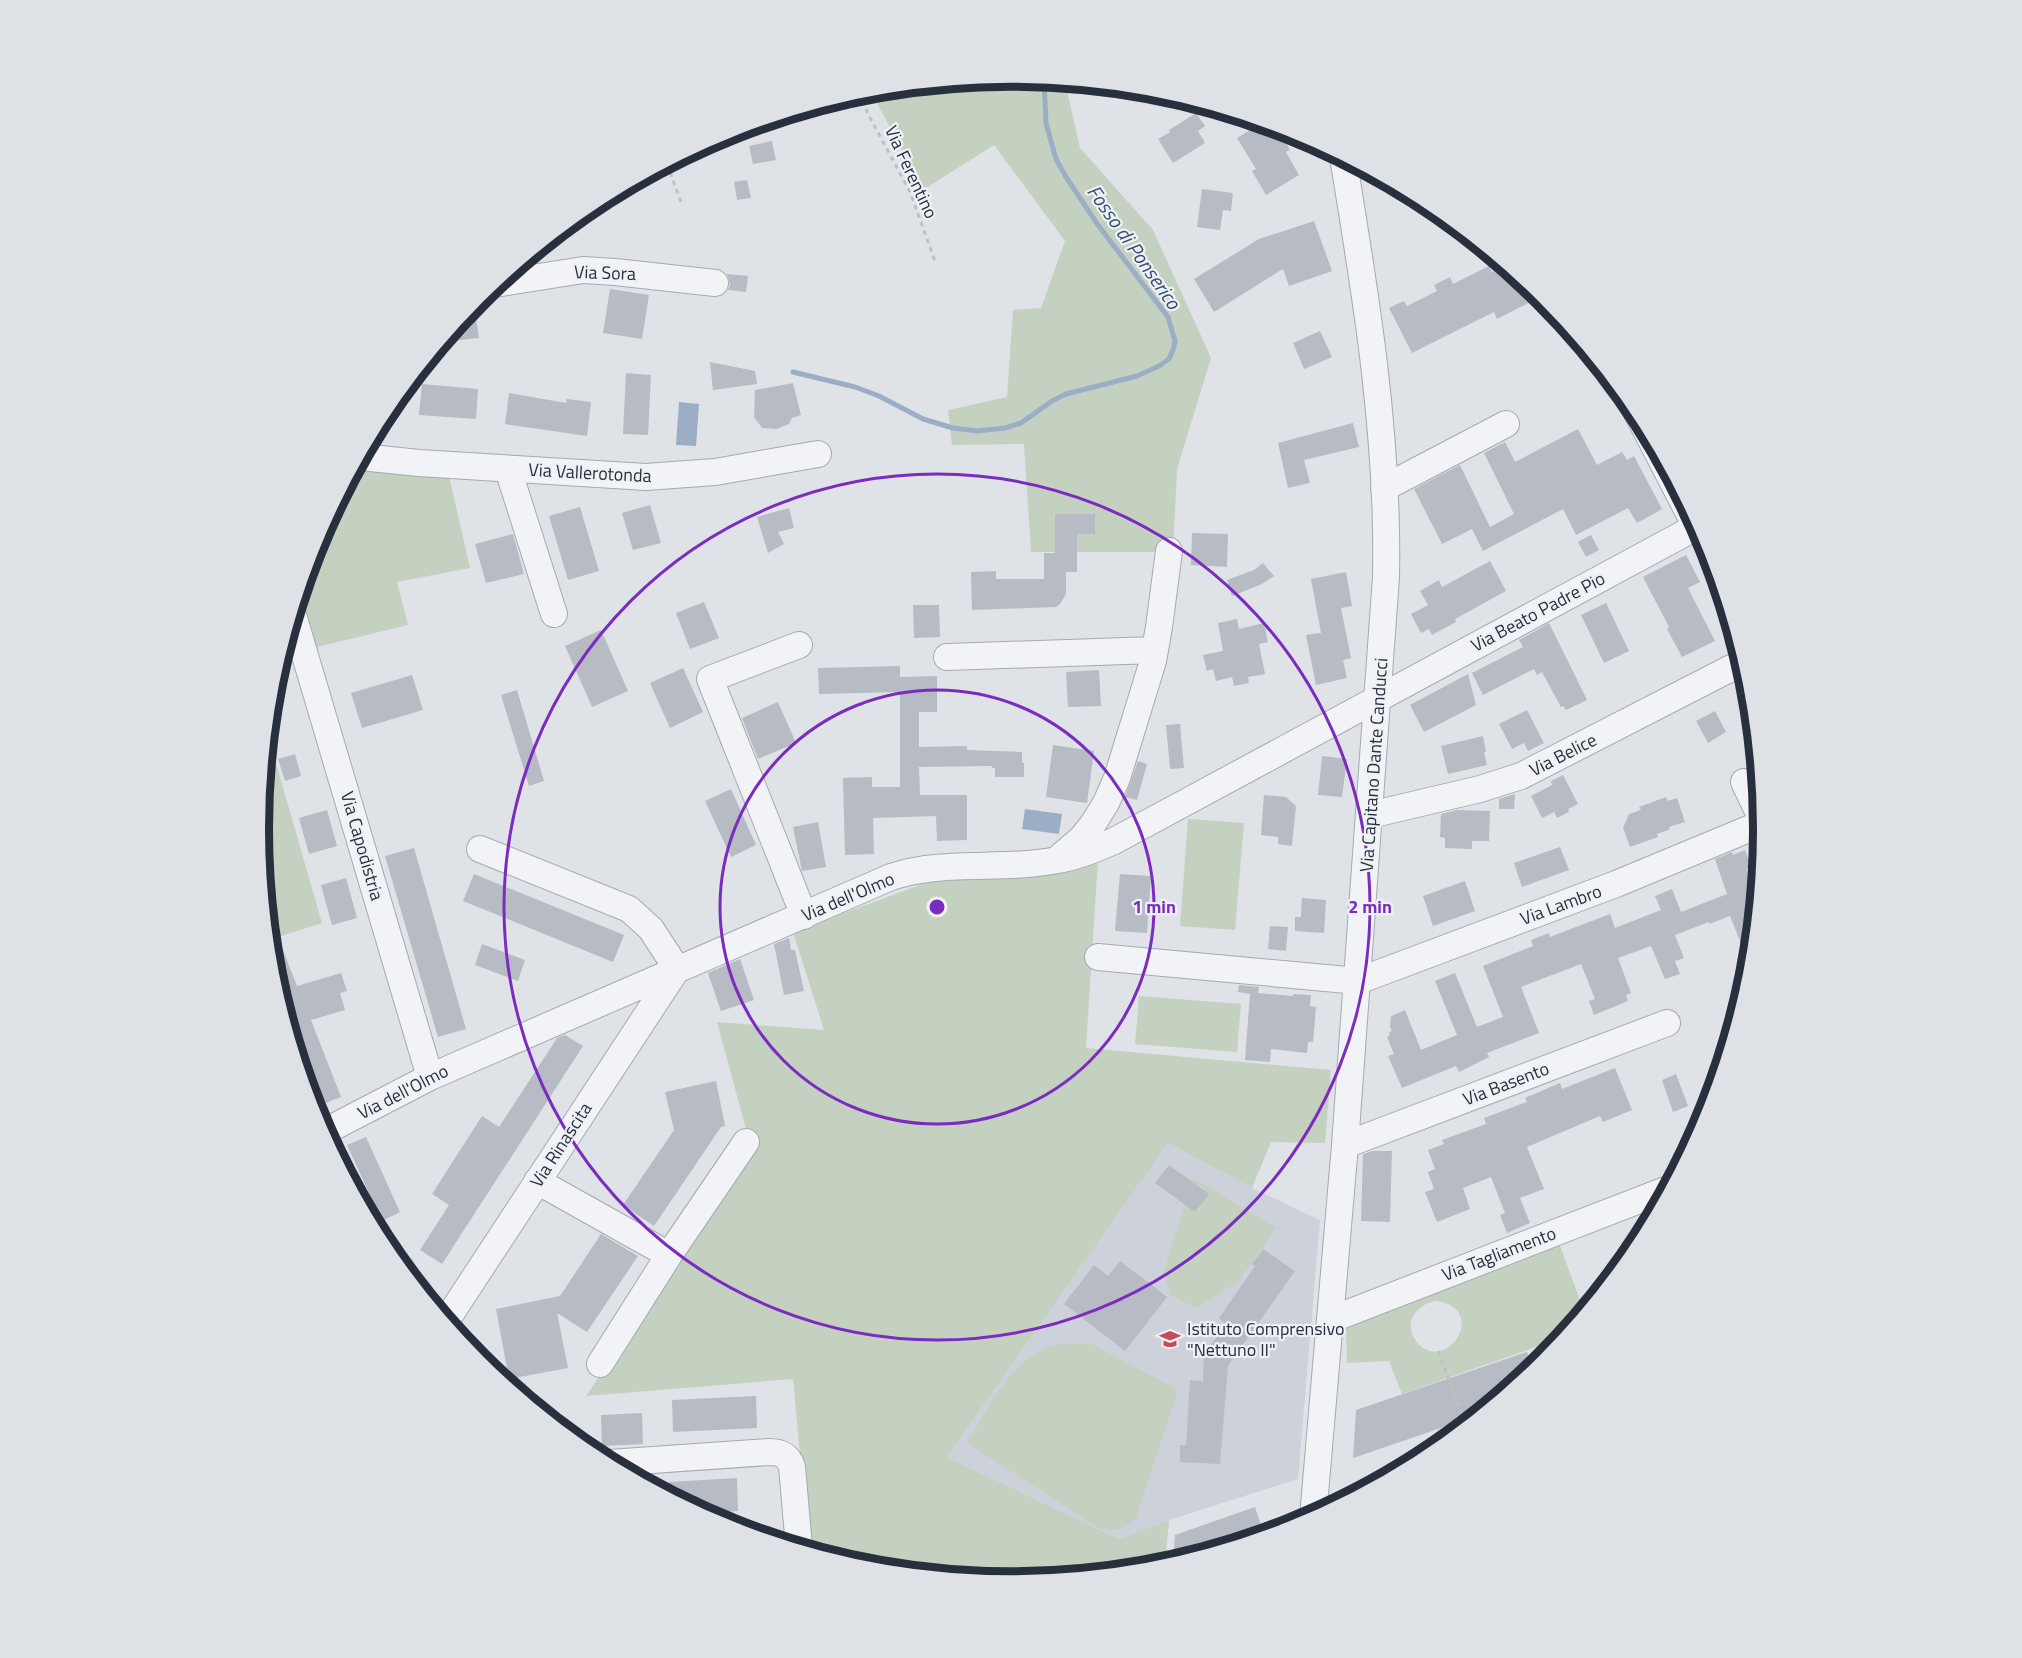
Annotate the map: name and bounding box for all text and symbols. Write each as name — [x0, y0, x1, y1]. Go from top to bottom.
street label: Via Ferentino — [878, 121, 945, 223]
water label: Fosso di Ponserico — [1080, 178, 1190, 316]
street label: Via Sora — [574, 258, 636, 287]
street label: Via Vallerotonda — [528, 456, 652, 489]
street label: Via Beato Padre Pio — [1466, 565, 1610, 658]
street label: Via Capitano Dante Canducci — [1353, 657, 1394, 873]
street label: Via Belice — [1524, 726, 1601, 783]
street label: Via Capodistria — [334, 788, 391, 904]
street label: Via dell'Olmo — [797, 865, 898, 928]
street label: Via Lambro — [1516, 877, 1605, 932]
text: 1 min — [1132, 893, 1176, 920]
text: 2 min — [1348, 893, 1392, 920]
centre of rings — [927, 897, 947, 917]
street label: Via Basento — [1459, 1055, 1553, 1112]
street label: Via dell'Olmo — [353, 1057, 453, 1126]
street label: Via Rinascita — [523, 1097, 598, 1193]
street label: Via Tagliamento — [1438, 1219, 1560, 1288]
place label: Istituto Comprensivo "Nettuno II" — [1187, 1315, 1344, 1363]
school or university icon: Istituto Comprensivo "Nettuno II" — [1158, 1327, 1182, 1351]

